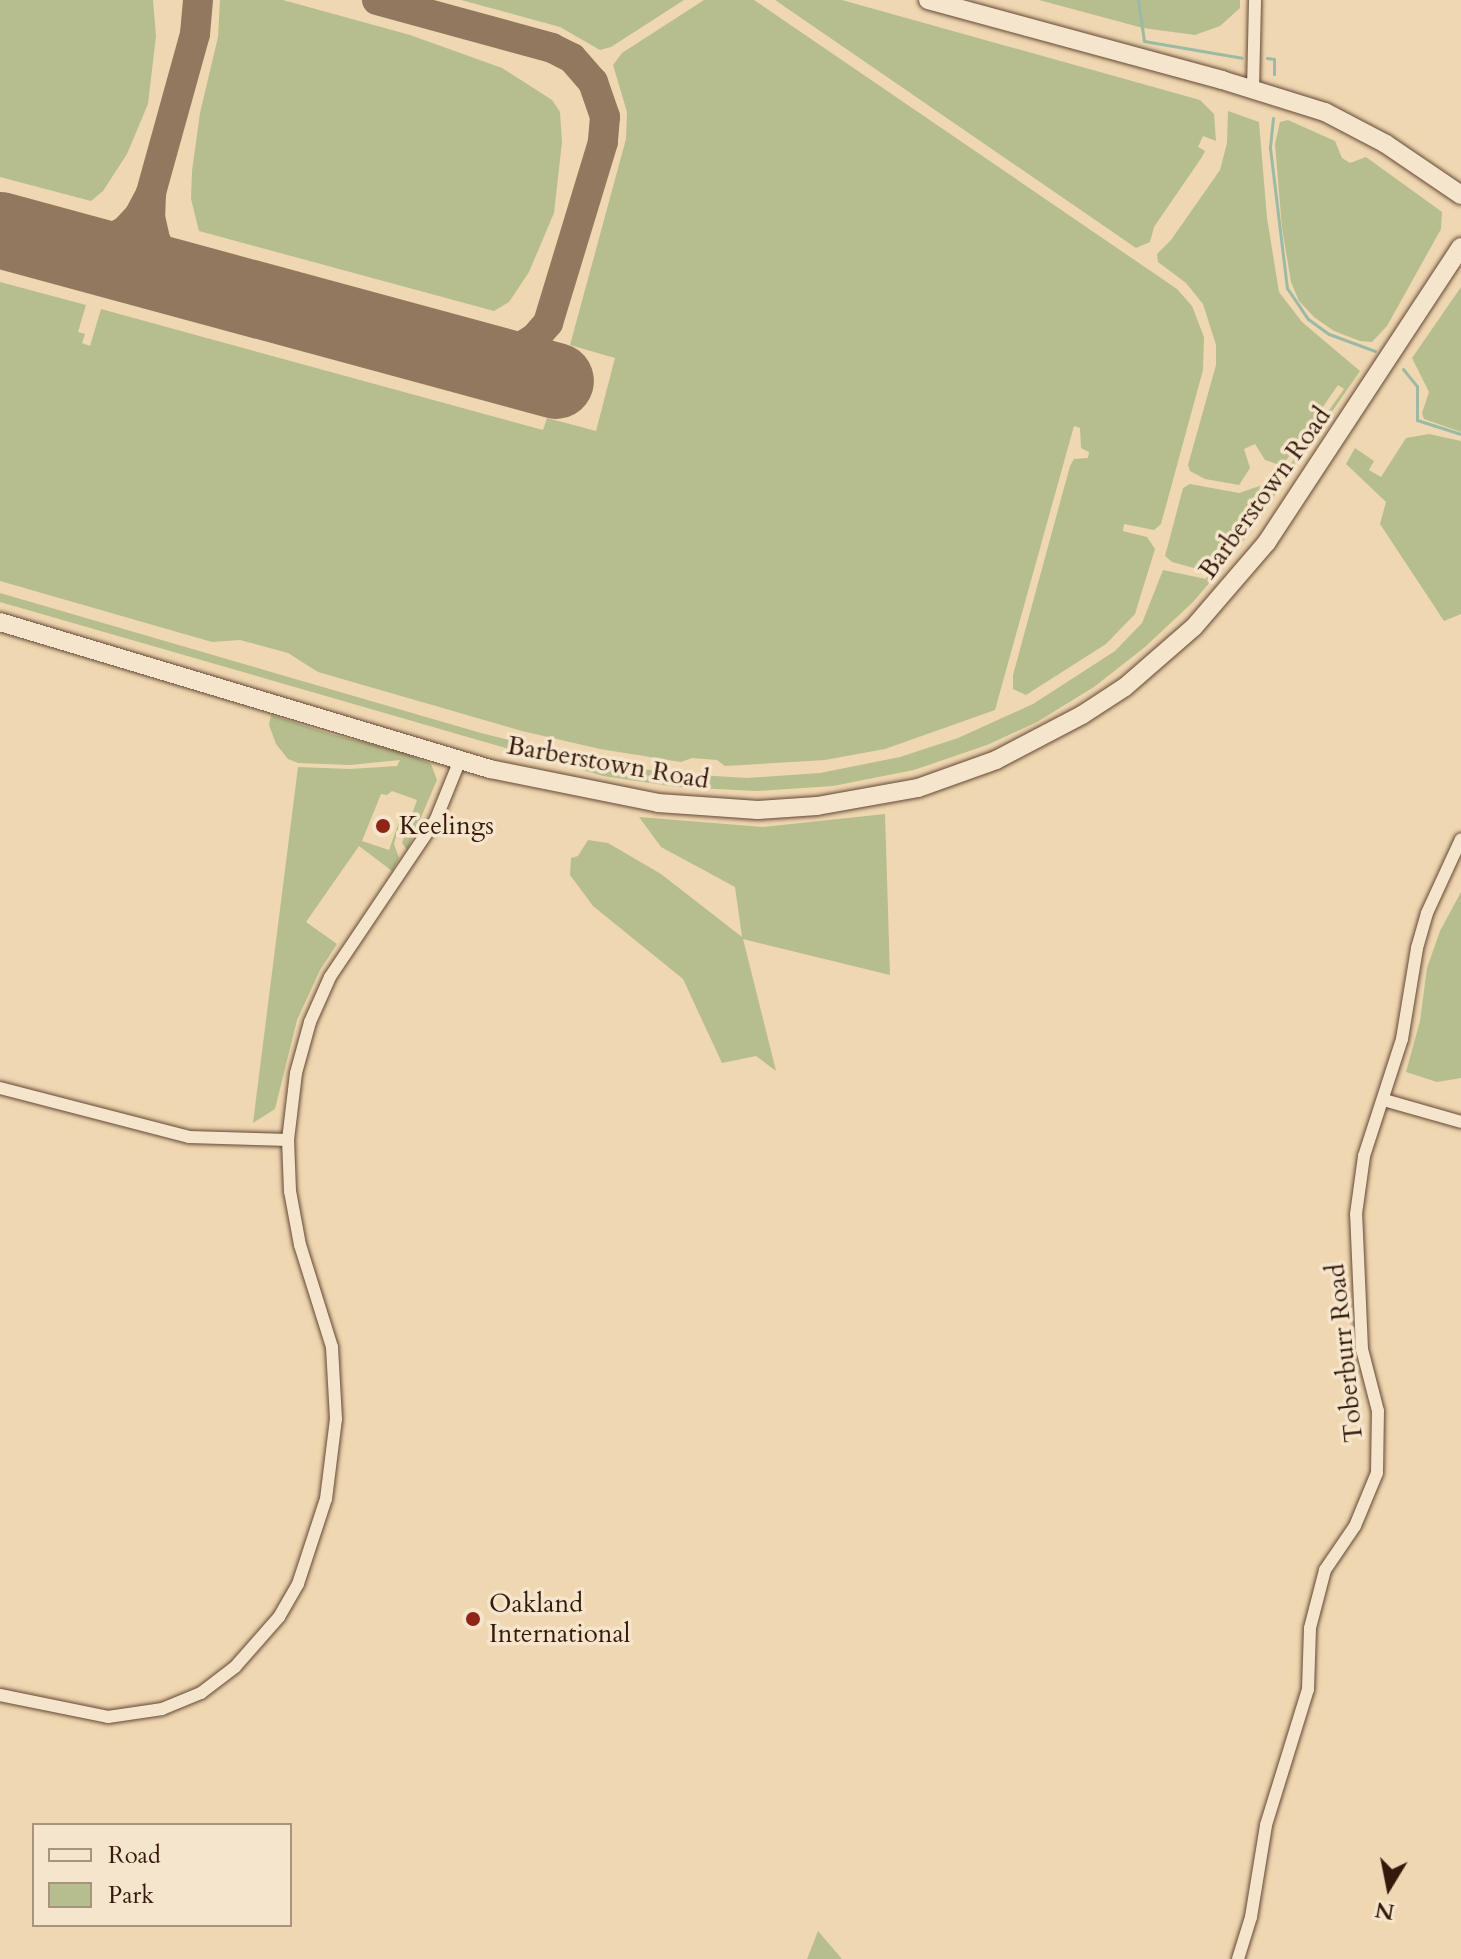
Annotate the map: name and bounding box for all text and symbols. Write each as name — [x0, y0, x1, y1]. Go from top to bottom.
street label: Barberstown Road — [1192, 401, 1338, 585]
street label: Barberstown Road — [505, 730, 711, 796]
place label: Keelings — [399, 810, 494, 842]
marker: Keelings — [374, 817, 392, 835]
street label: Toberburr Road — [1320, 1262, 1370, 1444]
place label: Oakland International — [489, 1588, 630, 1650]
marker: Oakland International — [464, 1610, 482, 1628]
legend — [32, 1823, 292, 1927]
text: Road — [108, 1839, 161, 1872]
north arrow — [1349, 1847, 1429, 1927]
text: Park — [108, 1879, 154, 1912]
text: N — [1373, 1894, 1397, 1927]

